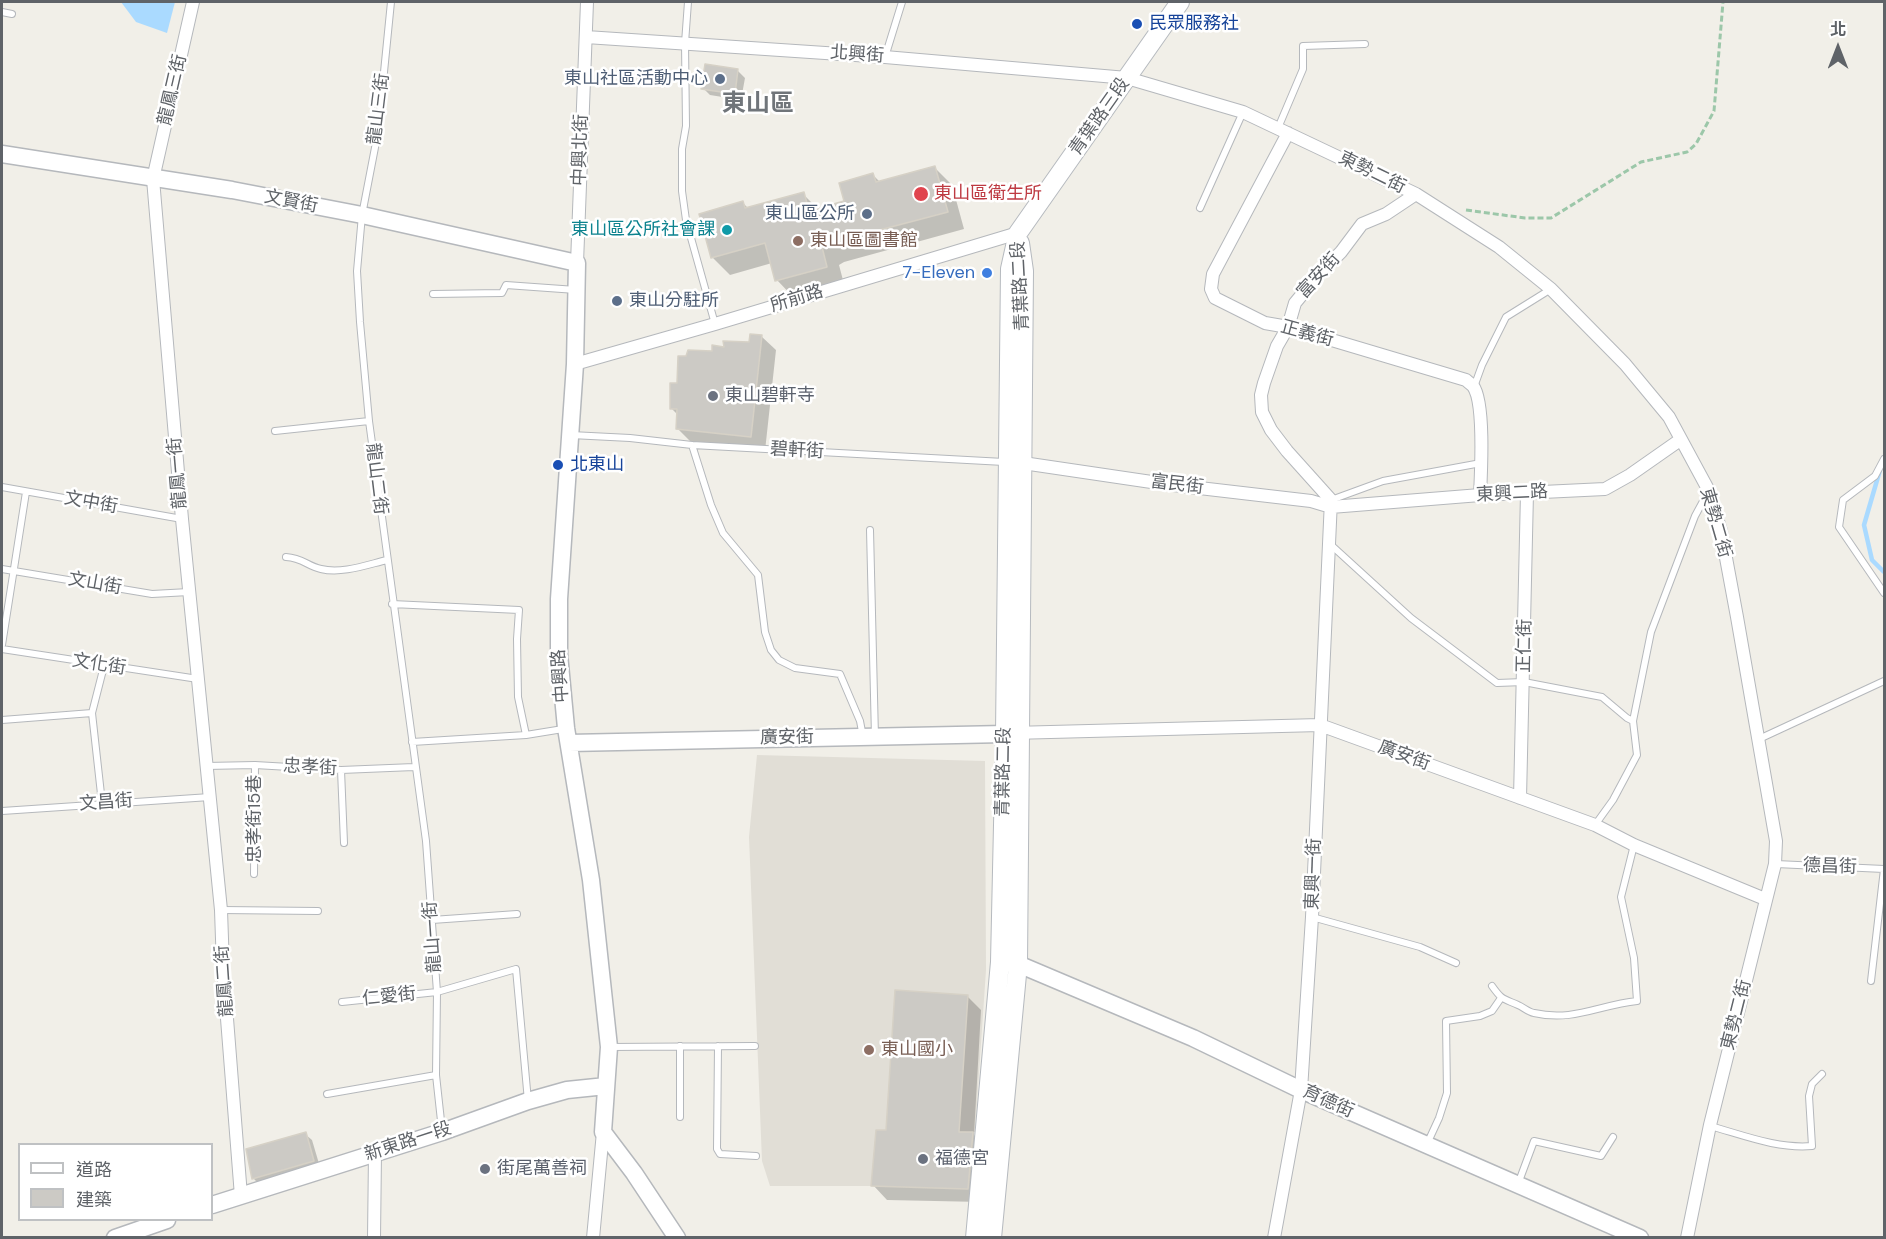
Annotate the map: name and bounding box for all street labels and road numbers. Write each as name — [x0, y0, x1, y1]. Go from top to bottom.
street label: 北興街 — [829, 42, 885, 68]
street label: 龍鳳三街 — [154, 52, 192, 128]
street label: 龍山三街 — [364, 72, 394, 146]
street label: 青葉路三段 — [1065, 74, 1135, 160]
street label: 中興北街 — [569, 114, 593, 186]
street label: 東勢二街 — [1335, 148, 1409, 198]
street label: 文賢街 — [262, 186, 320, 218]
street label: 青葉路二段 — [1008, 240, 1034, 332]
street label: 富安街 — [1293, 249, 1345, 303]
street label: 所前路 — [768, 281, 826, 317]
street label: 正義街 — [1278, 317, 1336, 351]
street label: 龍鳳一街 — [164, 436, 192, 510]
street label: 碧軒街 — [769, 439, 825, 463]
street label: 龍山二街 — [361, 442, 391, 516]
street label: 富民街 — [1149, 471, 1205, 499]
street label: 東興二路 — [1475, 481, 1549, 507]
street label: 東勢二街 — [1695, 485, 1735, 561]
street label: 文中街 — [63, 488, 119, 518]
street label: 文山街 — [67, 569, 123, 599]
street label: 正仁街 — [1514, 619, 1536, 673]
street label: 中興路 — [548, 648, 574, 704]
street label: 文化街 — [71, 650, 127, 680]
street label: 廣安街 — [760, 727, 814, 749]
street label: 青葉路二段 — [992, 727, 1016, 817]
street label: 廣安街 — [1375, 737, 1433, 775]
street label: 忠孝街 — [282, 756, 338, 780]
street label: 忠孝街15巷 — [244, 775, 266, 863]
street label: 文昌街 — [78, 790, 134, 816]
street label: 東興一街 — [1302, 838, 1326, 910]
street label: 德昌街 — [1803, 855, 1857, 879]
street label: 龍山一街 — [420, 900, 446, 974]
street label: 龍鳳二街 — [212, 944, 238, 1018]
street label: 東勢二街 — [1718, 977, 1756, 1053]
street label: 仁愛街 — [361, 983, 417, 1011]
street label: 育德街 — [1299, 1081, 1357, 1123]
street label: 新東路一段 — [362, 1118, 454, 1166]

